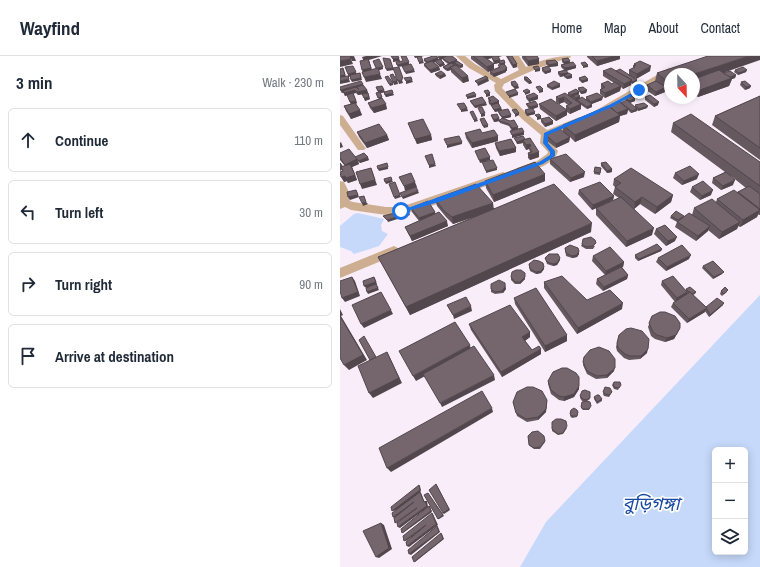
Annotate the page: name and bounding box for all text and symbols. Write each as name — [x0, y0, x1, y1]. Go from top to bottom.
text: Wayfind — [20, 15, 80, 41]
text: Home — [551, 19, 582, 37]
text: Map — [604, 19, 626, 37]
text: About — [648, 19, 678, 37]
text: Contact — [700, 19, 740, 37]
north arrow — [664, 68, 700, 104]
text: 3 min — [16, 71, 52, 94]
text: Walk · 230 m — [262, 74, 324, 91]
route end — [630, 81, 648, 99]
icon: ahead — [17, 129, 39, 151]
text: Continue — [55, 130, 108, 151]
text: 110 m — [294, 132, 323, 149]
icon: left — [17, 201, 39, 223]
text: Turn left — [55, 202, 103, 223]
route start — [392, 202, 410, 220]
text: 30 m — [299, 204, 323, 221]
icon: right — [17, 273, 39, 295]
text: Turn right — [55, 274, 112, 295]
text: 90 m — [299, 276, 323, 293]
icon: arrive — [17, 345, 39, 367]
text: Arrive at destination — [55, 346, 174, 367]
map controls — [712, 447, 748, 555]
button: + — [712, 447, 748, 483]
button: − — [712, 483, 748, 519]
water label: বুড়িগঙ্গা — [622, 491, 683, 516]
button: layers — [712, 519, 748, 555]

